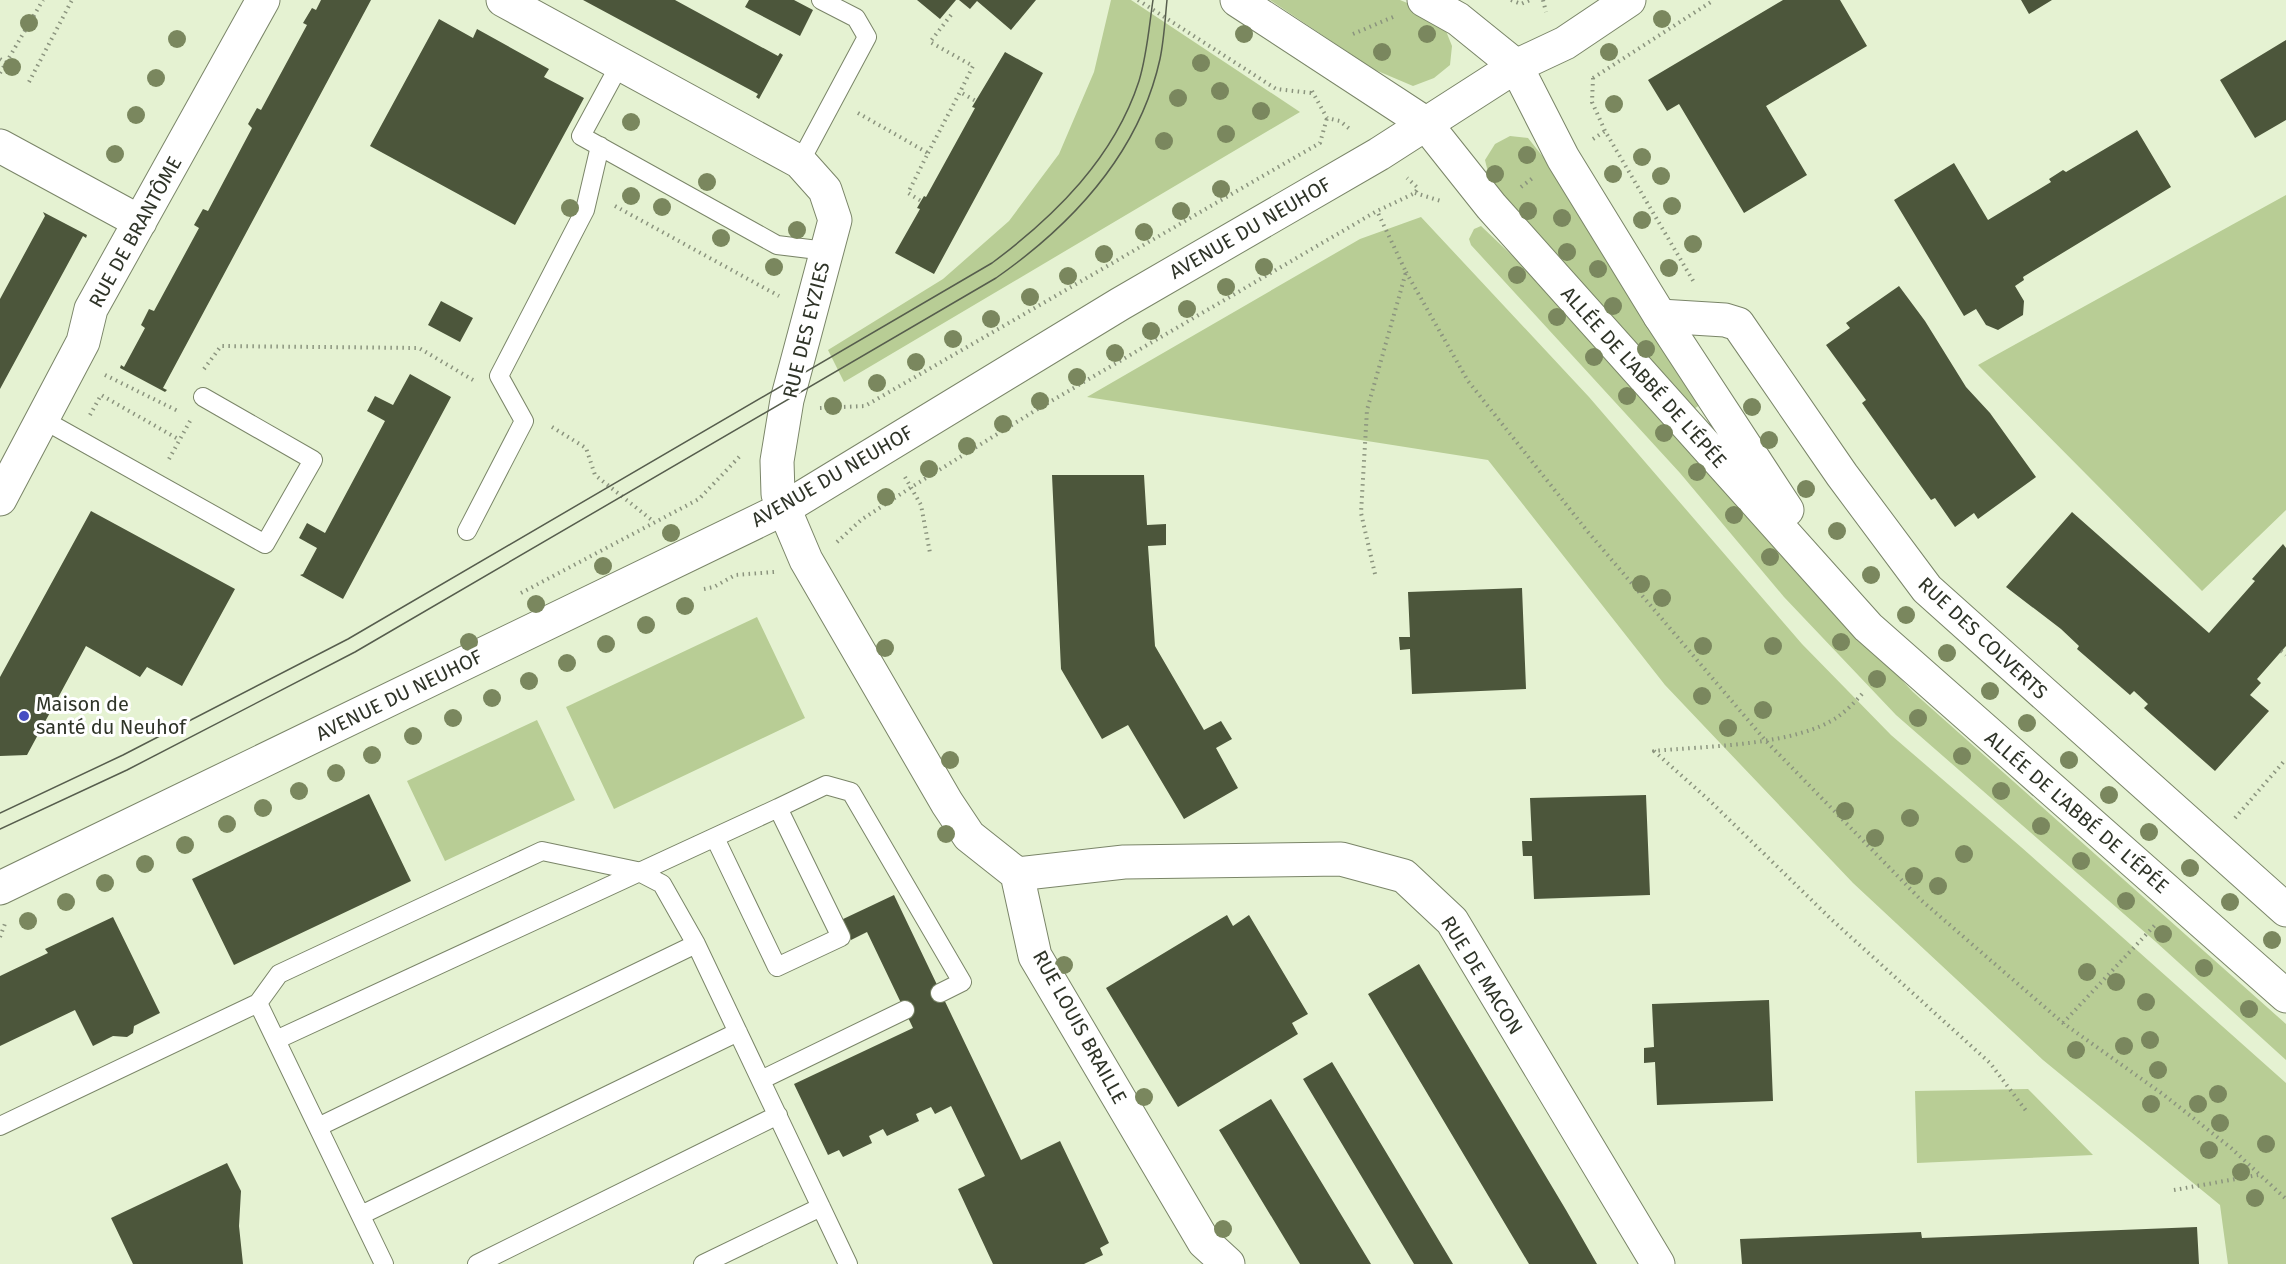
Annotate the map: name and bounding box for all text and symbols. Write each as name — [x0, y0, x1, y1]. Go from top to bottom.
street label: RUE DE BRANTÔME — [84, 152, 186, 312]
street label: AVENUE DU NEUHOF — [1165, 172, 1335, 284]
street label: RUE DES EYZIES — [777, 259, 835, 401]
street label: ALLÉE DE L'ABBÉ DE L'ÉPÉE — [1556, 281, 1732, 473]
street label: AVENUE DU NEUHOF — [747, 420, 917, 532]
street label: RUE DES COLVERTS — [1913, 572, 2053, 704]
street label: AVENUE DU NEUHOF — [312, 644, 486, 746]
place label: Maison de santé du Neuhof — [36, 692, 187, 739]
marker: Maison de santé du Neuhof — [17, 709, 31, 723]
street label: ALLÉE DE L'ABBÉ DE L'ÉPÉE — [1980, 726, 2174, 898]
street label: RUE DE MACON — [1436, 911, 1528, 1039]
street label: RUE LOUIS BRAILLE — [1028, 946, 1132, 1108]

